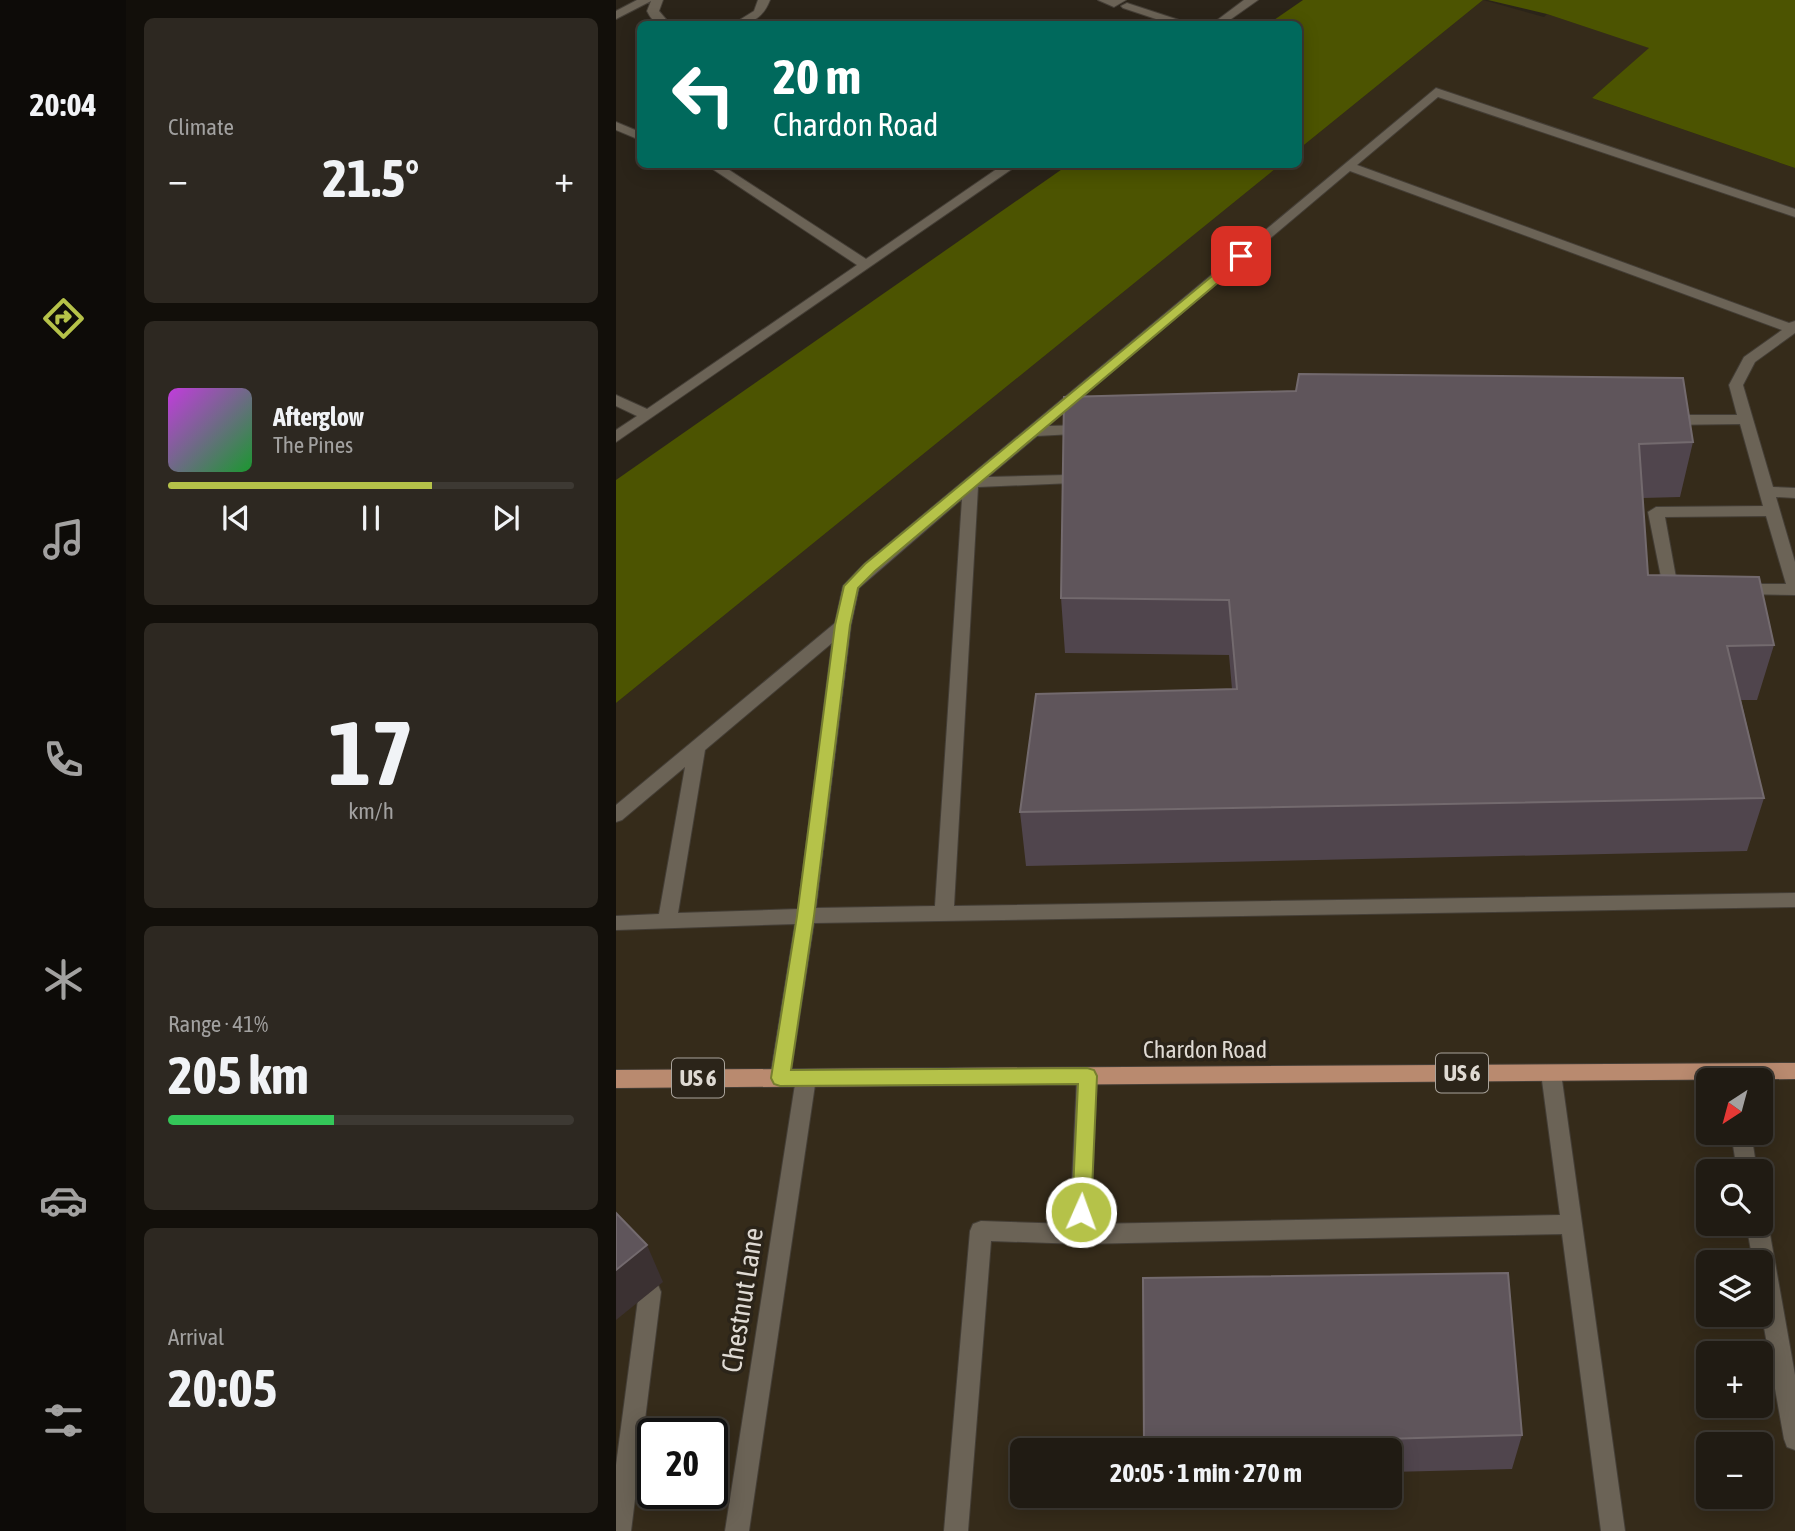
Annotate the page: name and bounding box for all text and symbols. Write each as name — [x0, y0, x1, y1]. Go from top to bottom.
text: 20 m — [773, 48, 861, 104]
icon: left — [658, 49, 749, 140]
text: 20:04 — [29, 86, 97, 123]
text: Chardon Road — [773, 106, 938, 143]
text: Climate — [168, 114, 234, 140]
text: 21.5° — [323, 148, 419, 208]
text: − — [168, 157, 188, 200]
text: + — [554, 157, 574, 200]
pin — [1211, 226, 1271, 286]
icon: arrive — [1222, 237, 1260, 275]
icon: directions — [39, 294, 88, 343]
text: Afterglow — [273, 402, 364, 432]
text: The Pines — [273, 432, 353, 458]
icon: previous — [217, 499, 255, 537]
icon: pause — [352, 499, 390, 537]
icon: next — [487, 499, 525, 537]
icon: music — [39, 515, 88, 564]
text: 17 — [328, 700, 414, 804]
icon: phone — [39, 735, 88, 784]
text: km/h — [348, 798, 394, 824]
icon: climate — [39, 955, 88, 1004]
text: Range · 41% — [168, 1011, 268, 1037]
street label: Chardon Road — [1143, 1036, 1267, 1063]
text: 205 km — [168, 1045, 309, 1105]
road number: US 6 — [1436, 1054, 1488, 1092]
road number: US 6 — [672, 1058, 724, 1098]
north arrow — [1696, 1068, 1773, 1144]
map controls — [1696, 1068, 1773, 1509]
button: search — [1696, 1159, 1773, 1236]
position arrow — [1044, 1175, 1118, 1249]
icon: car — [39, 1176, 88, 1225]
street label: Chestnut Lane — [715, 1225, 769, 1375]
button: layers — [1696, 1250, 1773, 1327]
text: Arrival — [168, 1324, 224, 1350]
button: + — [1696, 1341, 1773, 1418]
text: 20:05 — [168, 1358, 277, 1418]
icon: filters — [39, 1396, 88, 1445]
speed limit sign: 20 — [637, 1418, 728, 1509]
button: − — [1696, 1432, 1773, 1509]
text: 20:05 · 1 min · 270 m — [1110, 1458, 1302, 1488]

